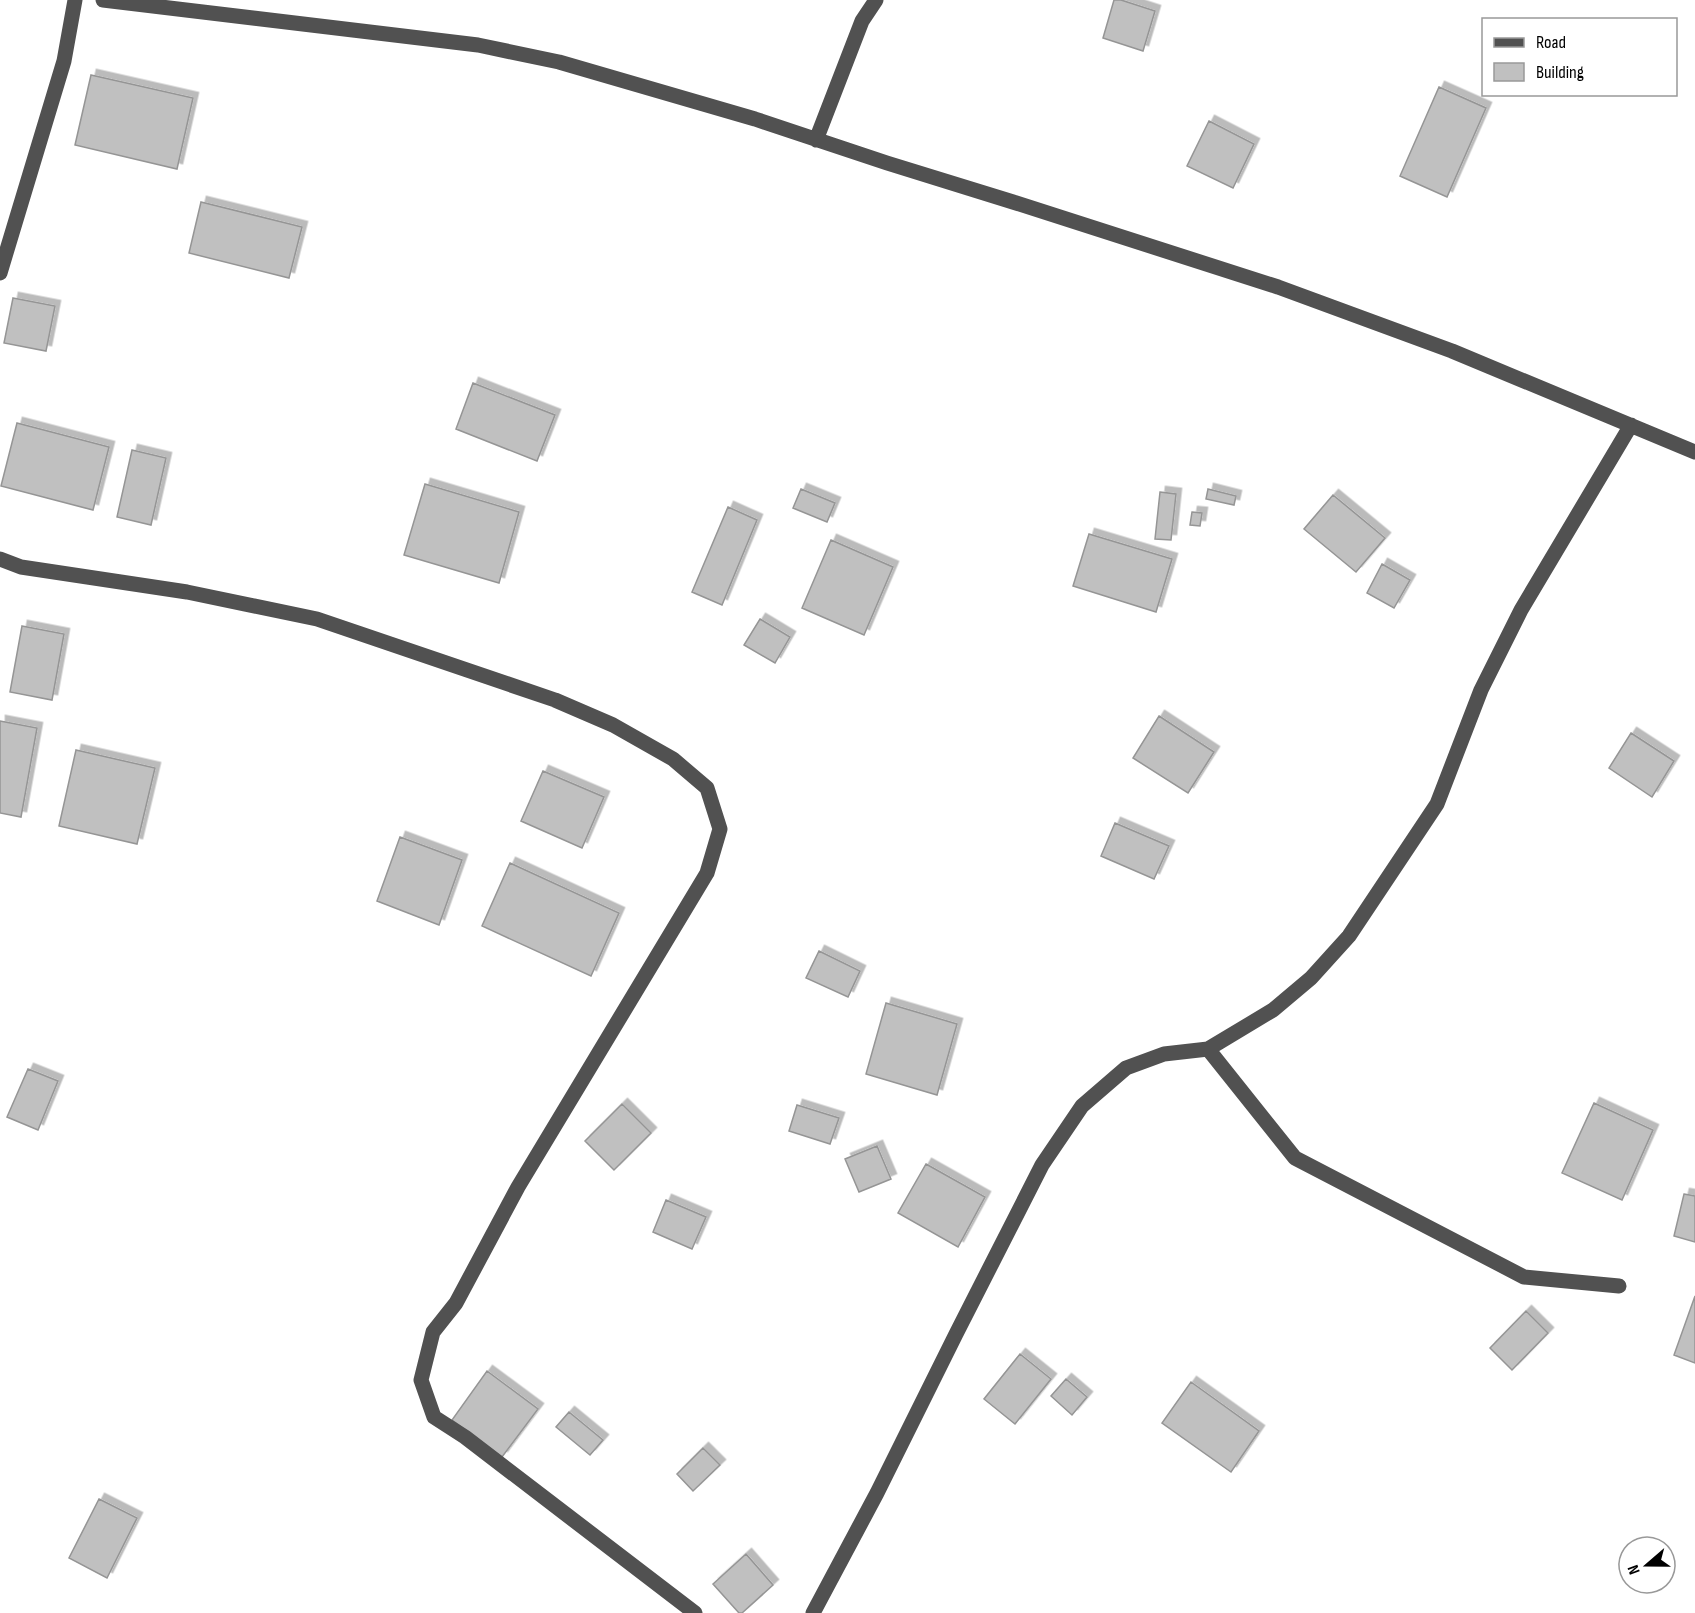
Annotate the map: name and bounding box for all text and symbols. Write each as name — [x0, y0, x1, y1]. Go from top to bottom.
legend — [1482, 18, 1677, 96]
text: Road — [1536, 32, 1566, 53]
text: Building — [1536, 62, 1584, 83]
north arrow — [1617, 1535, 1677, 1595]
text: N — [1624, 1562, 1645, 1577]

